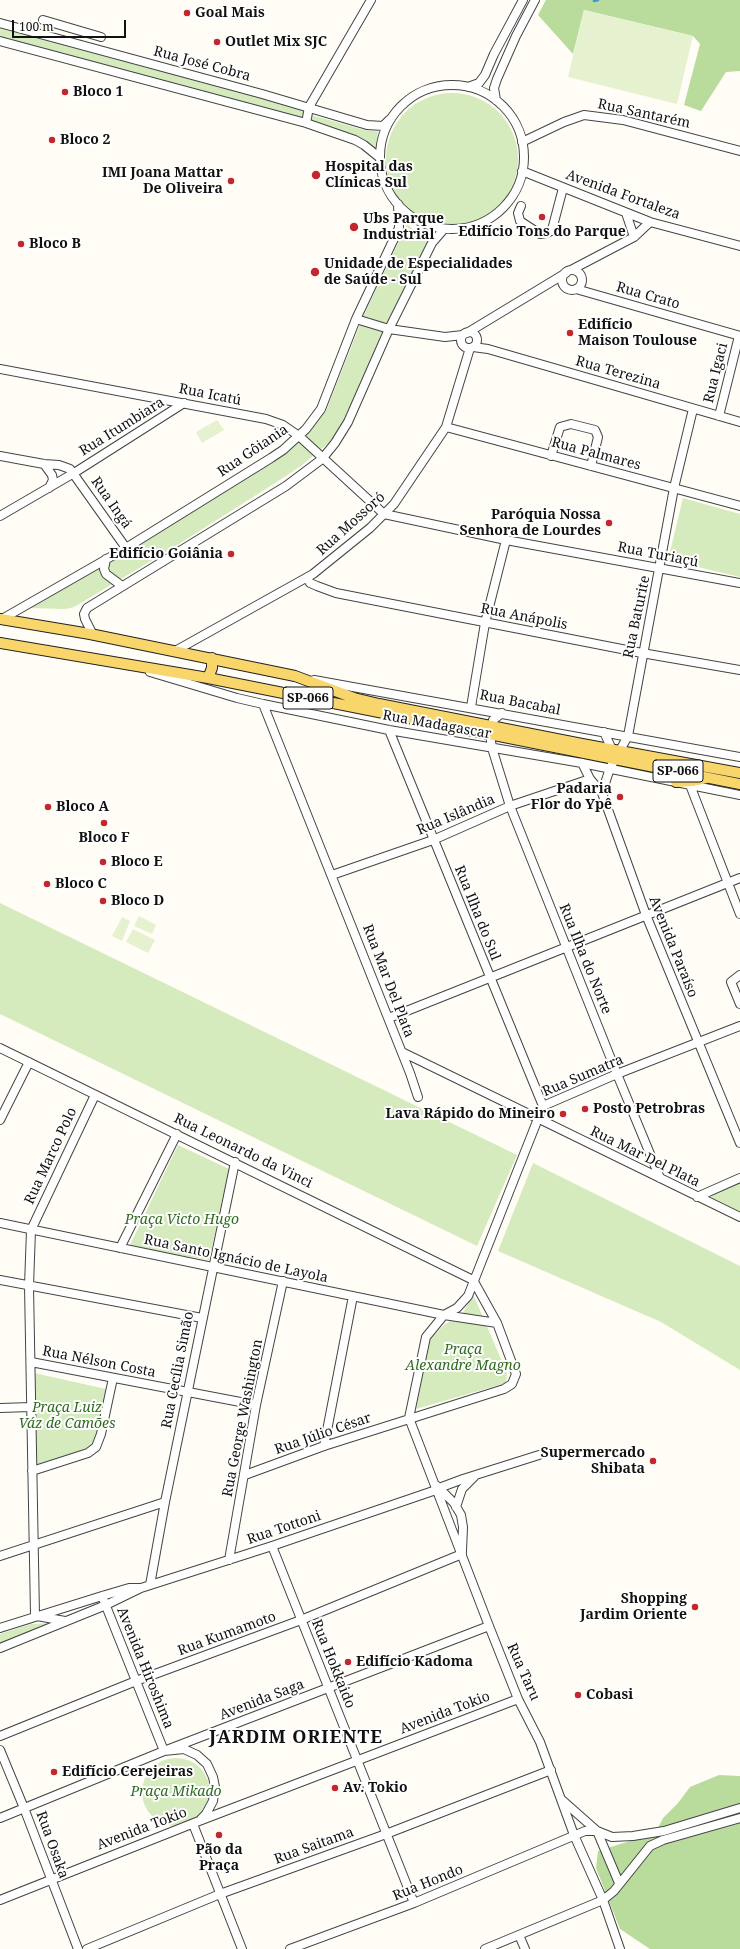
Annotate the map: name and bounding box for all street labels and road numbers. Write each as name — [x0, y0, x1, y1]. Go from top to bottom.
street label: Rua José Cobra — [152, 43, 252, 85]
street label: Rua Santarém — [596, 96, 692, 132]
street label: Avenida Fortaleza — [564, 167, 682, 223]
street label: Rua Crato — [614, 279, 682, 313]
street label: Rua Igaci — [700, 341, 732, 405]
street label: Rua Terezina — [574, 353, 662, 393]
street label: Rua Icatú — [177, 381, 243, 409]
street label: Rua Itumbiara — [76, 394, 168, 460]
street label: Rua Gôiania — [215, 421, 291, 481]
street label: Rua Palmares — [549, 434, 643, 474]
street label: Rua Ingá — [87, 474, 135, 532]
street label: Rua Mossoró — [313, 489, 389, 559]
street label: Rua Turiaçú — [616, 539, 700, 571]
street label: Rua Baturite — [620, 574, 654, 660]
street label: Rua Anápolis — [479, 600, 569, 634]
road number: SP-066 — [283, 687, 333, 709]
street label: Rua Bacabal — [478, 687, 562, 719]
street label: Rua Madagascar — [381, 707, 493, 743]
road number: SP-066 — [653, 760, 703, 782]
street label: Rua Islândia — [414, 791, 498, 839]
street label: Rua Ilha do Sul — [450, 863, 504, 963]
street label: Avenida Paraíso — [645, 894, 701, 1000]
street label: Rua Ilha do Norte — [555, 901, 615, 1017]
street label: Rua Mar Del Plata — [359, 922, 417, 1040]
street label: Rua Sumatra — [540, 1051, 626, 1101]
street label: Rua Marco Polo — [21, 1105, 81, 1207]
street label: Rua Leonardo da Vinci — [171, 1110, 315, 1192]
street label: Rua Mar Del Plata — [587, 1123, 703, 1191]
street label: Rua Santo Ignácio de Layola — [142, 1231, 330, 1287]
street label: Rua Cecília Simão — [158, 1310, 198, 1430]
street label: Rua George Washington — [219, 1338, 267, 1498]
street label: Rua Nélson Costa — [41, 1343, 157, 1381]
street label: Rua Júlio César — [273, 1410, 373, 1458]
street label: Rua Tottoni — [245, 1508, 323, 1548]
street label: Avenida Hiroshima — [113, 1605, 177, 1731]
street label: Rua Kumamoto — [176, 1608, 278, 1660]
street label: Rua Hokkaido — [308, 1617, 358, 1711]
street label: Rua Taru — [503, 1641, 543, 1703]
street label: Avenida Saga — [217, 1676, 307, 1724]
street label: Avenida Tokio — [398, 1688, 492, 1738]
street label: Avenida Tokio — [95, 1804, 189, 1854]
street label: Rua Osaka — [32, 1809, 72, 1881]
street label: Rua Saitama — [272, 1824, 356, 1868]
street label: Rua Hondo — [390, 1861, 466, 1905]

